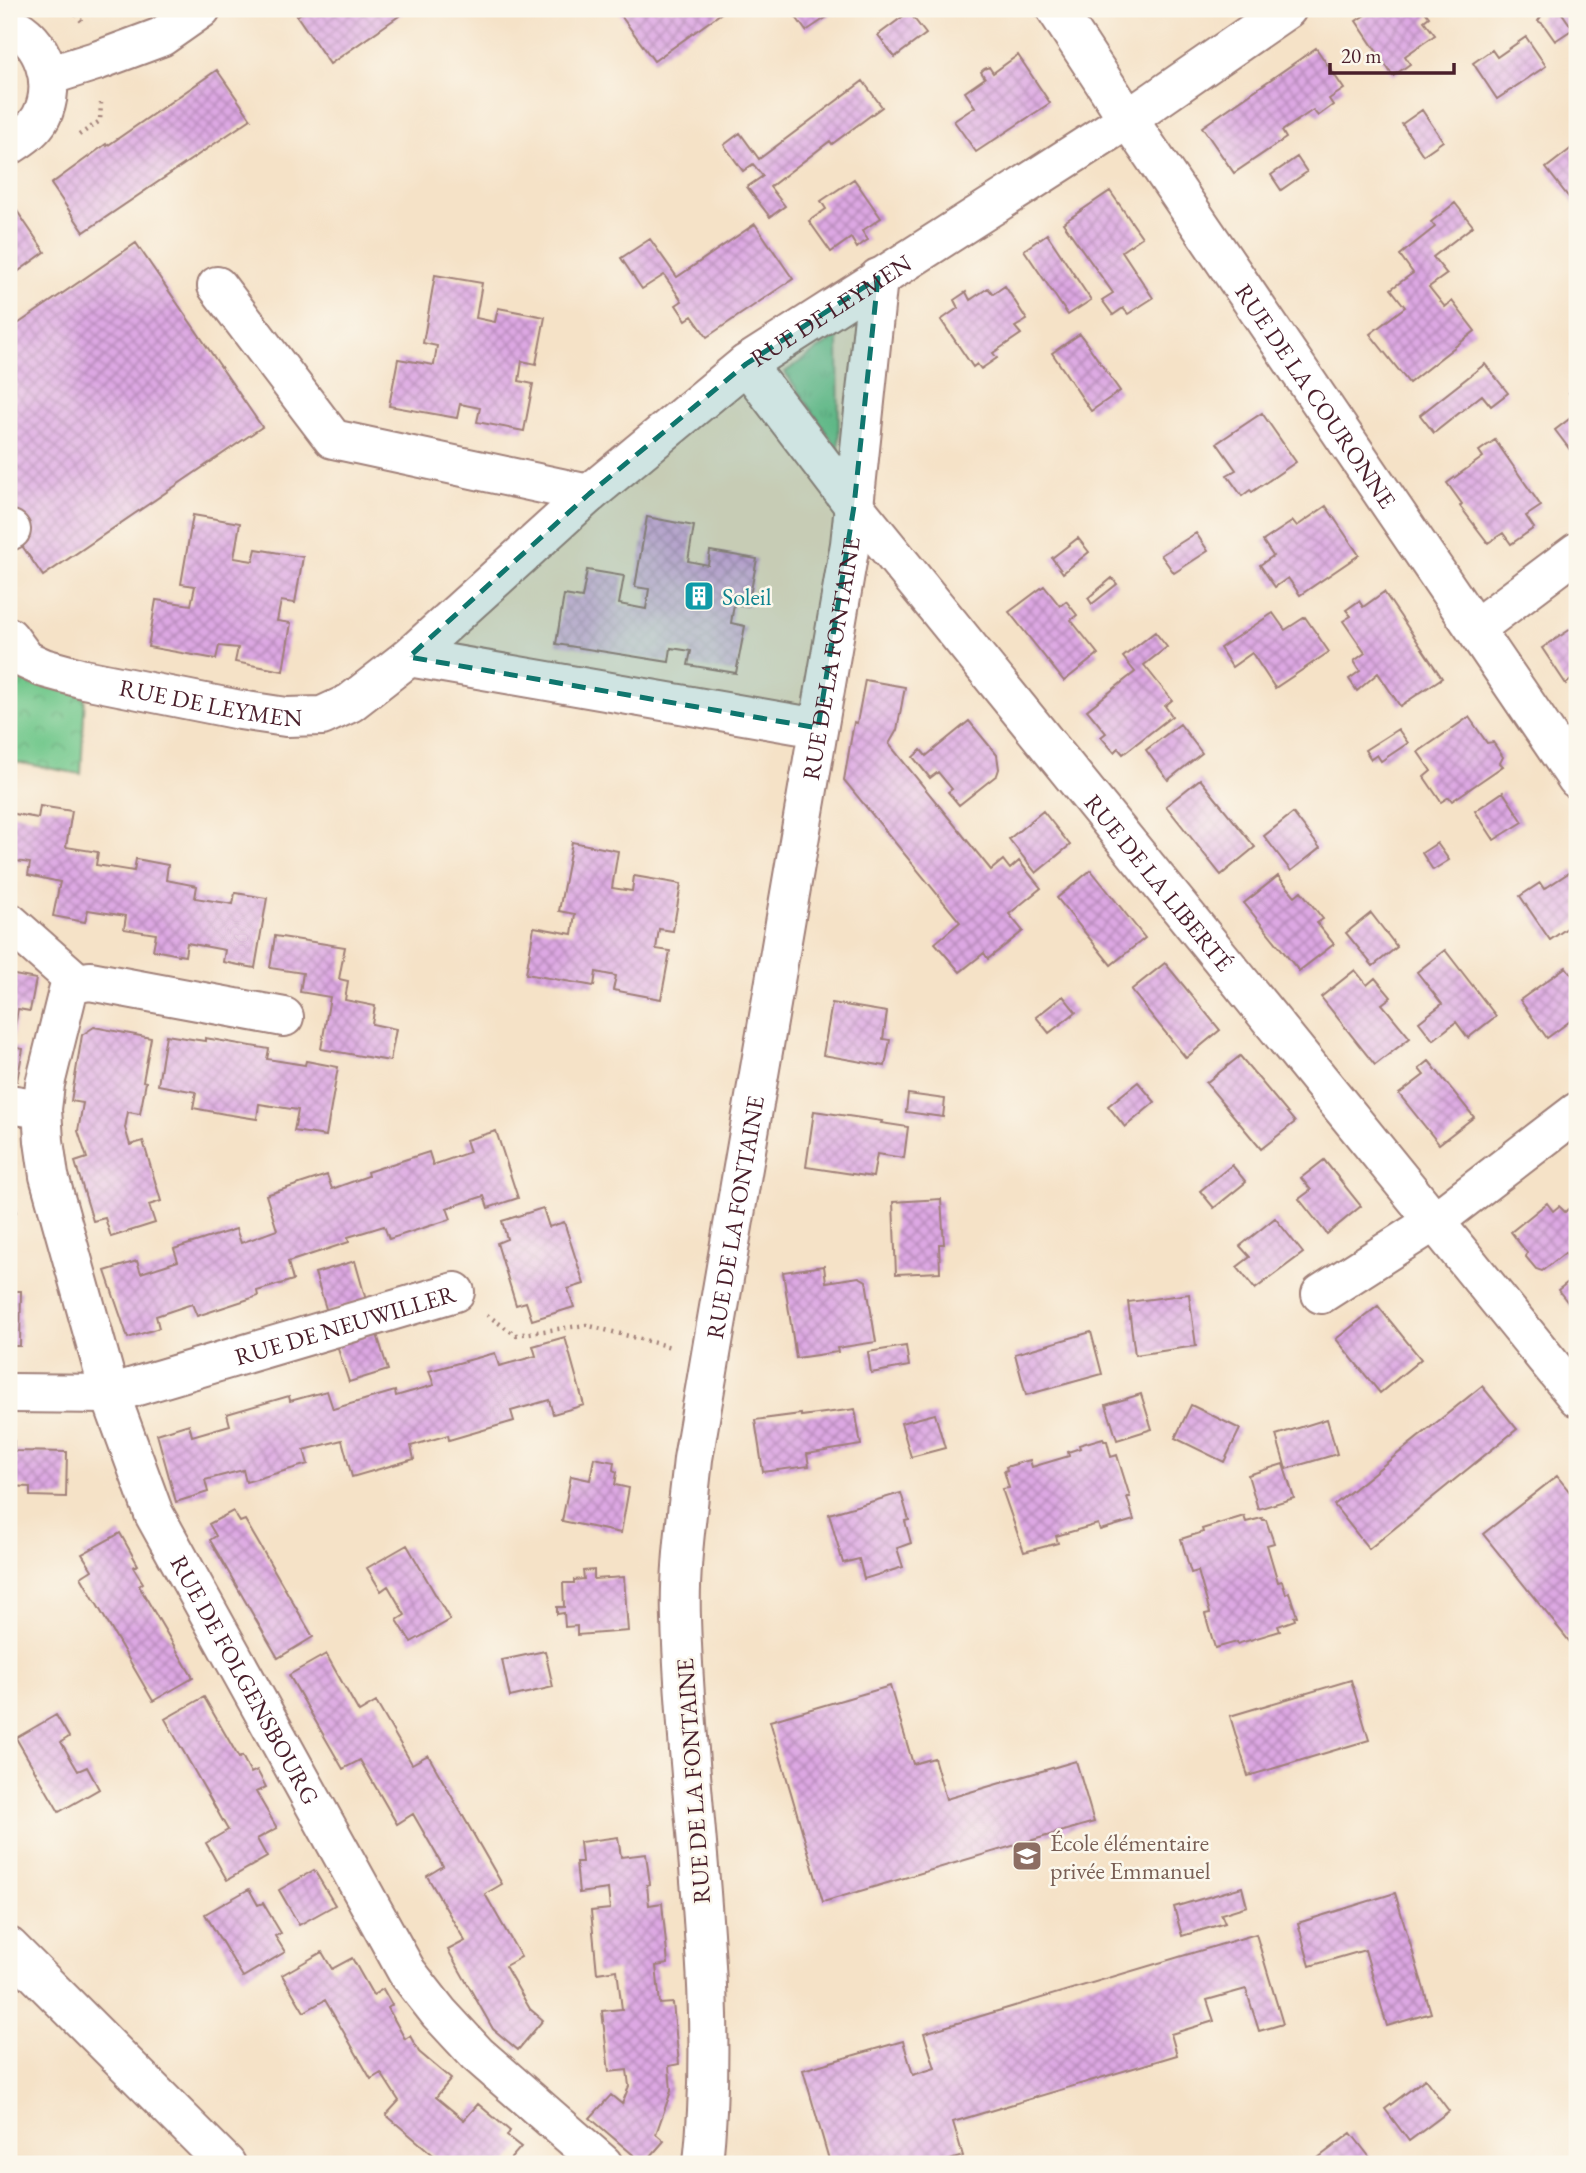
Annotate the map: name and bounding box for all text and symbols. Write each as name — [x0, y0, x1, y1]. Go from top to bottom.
scale bar — [1330, 32, 1455, 76]
text: 20 m — [1341, 42, 1382, 69]
street label: RUE DE LEYMEN — [744, 247, 917, 373]
street label: RUE DE LA COURONNE — [1229, 277, 1404, 514]
street label: RUE DE LA FONTAINE — [794, 535, 866, 782]
building icon: Soleil — [682, 579, 716, 613]
place label: Soleil — [722, 581, 772, 612]
street label: RUE DE LEYMEN — [117, 671, 303, 733]
street label: RUE DE LA LIBERTÉ — [1078, 787, 1240, 977]
street label: RUE DE LA FONTAINE — [698, 1093, 771, 1341]
street label: RUE DE NEUWILLER — [231, 1277, 460, 1372]
street label: RUE DE FOLGENSBOURG — [164, 1549, 327, 1810]
street label: RUE DE LA FONTAINE — [669, 1657, 717, 1905]
place label: École élémentaire privée Emmanuel — [1050, 1827, 1211, 1886]
school or university icon: École élémentaire privée Emmanuel — [1010, 1839, 1044, 1873]

